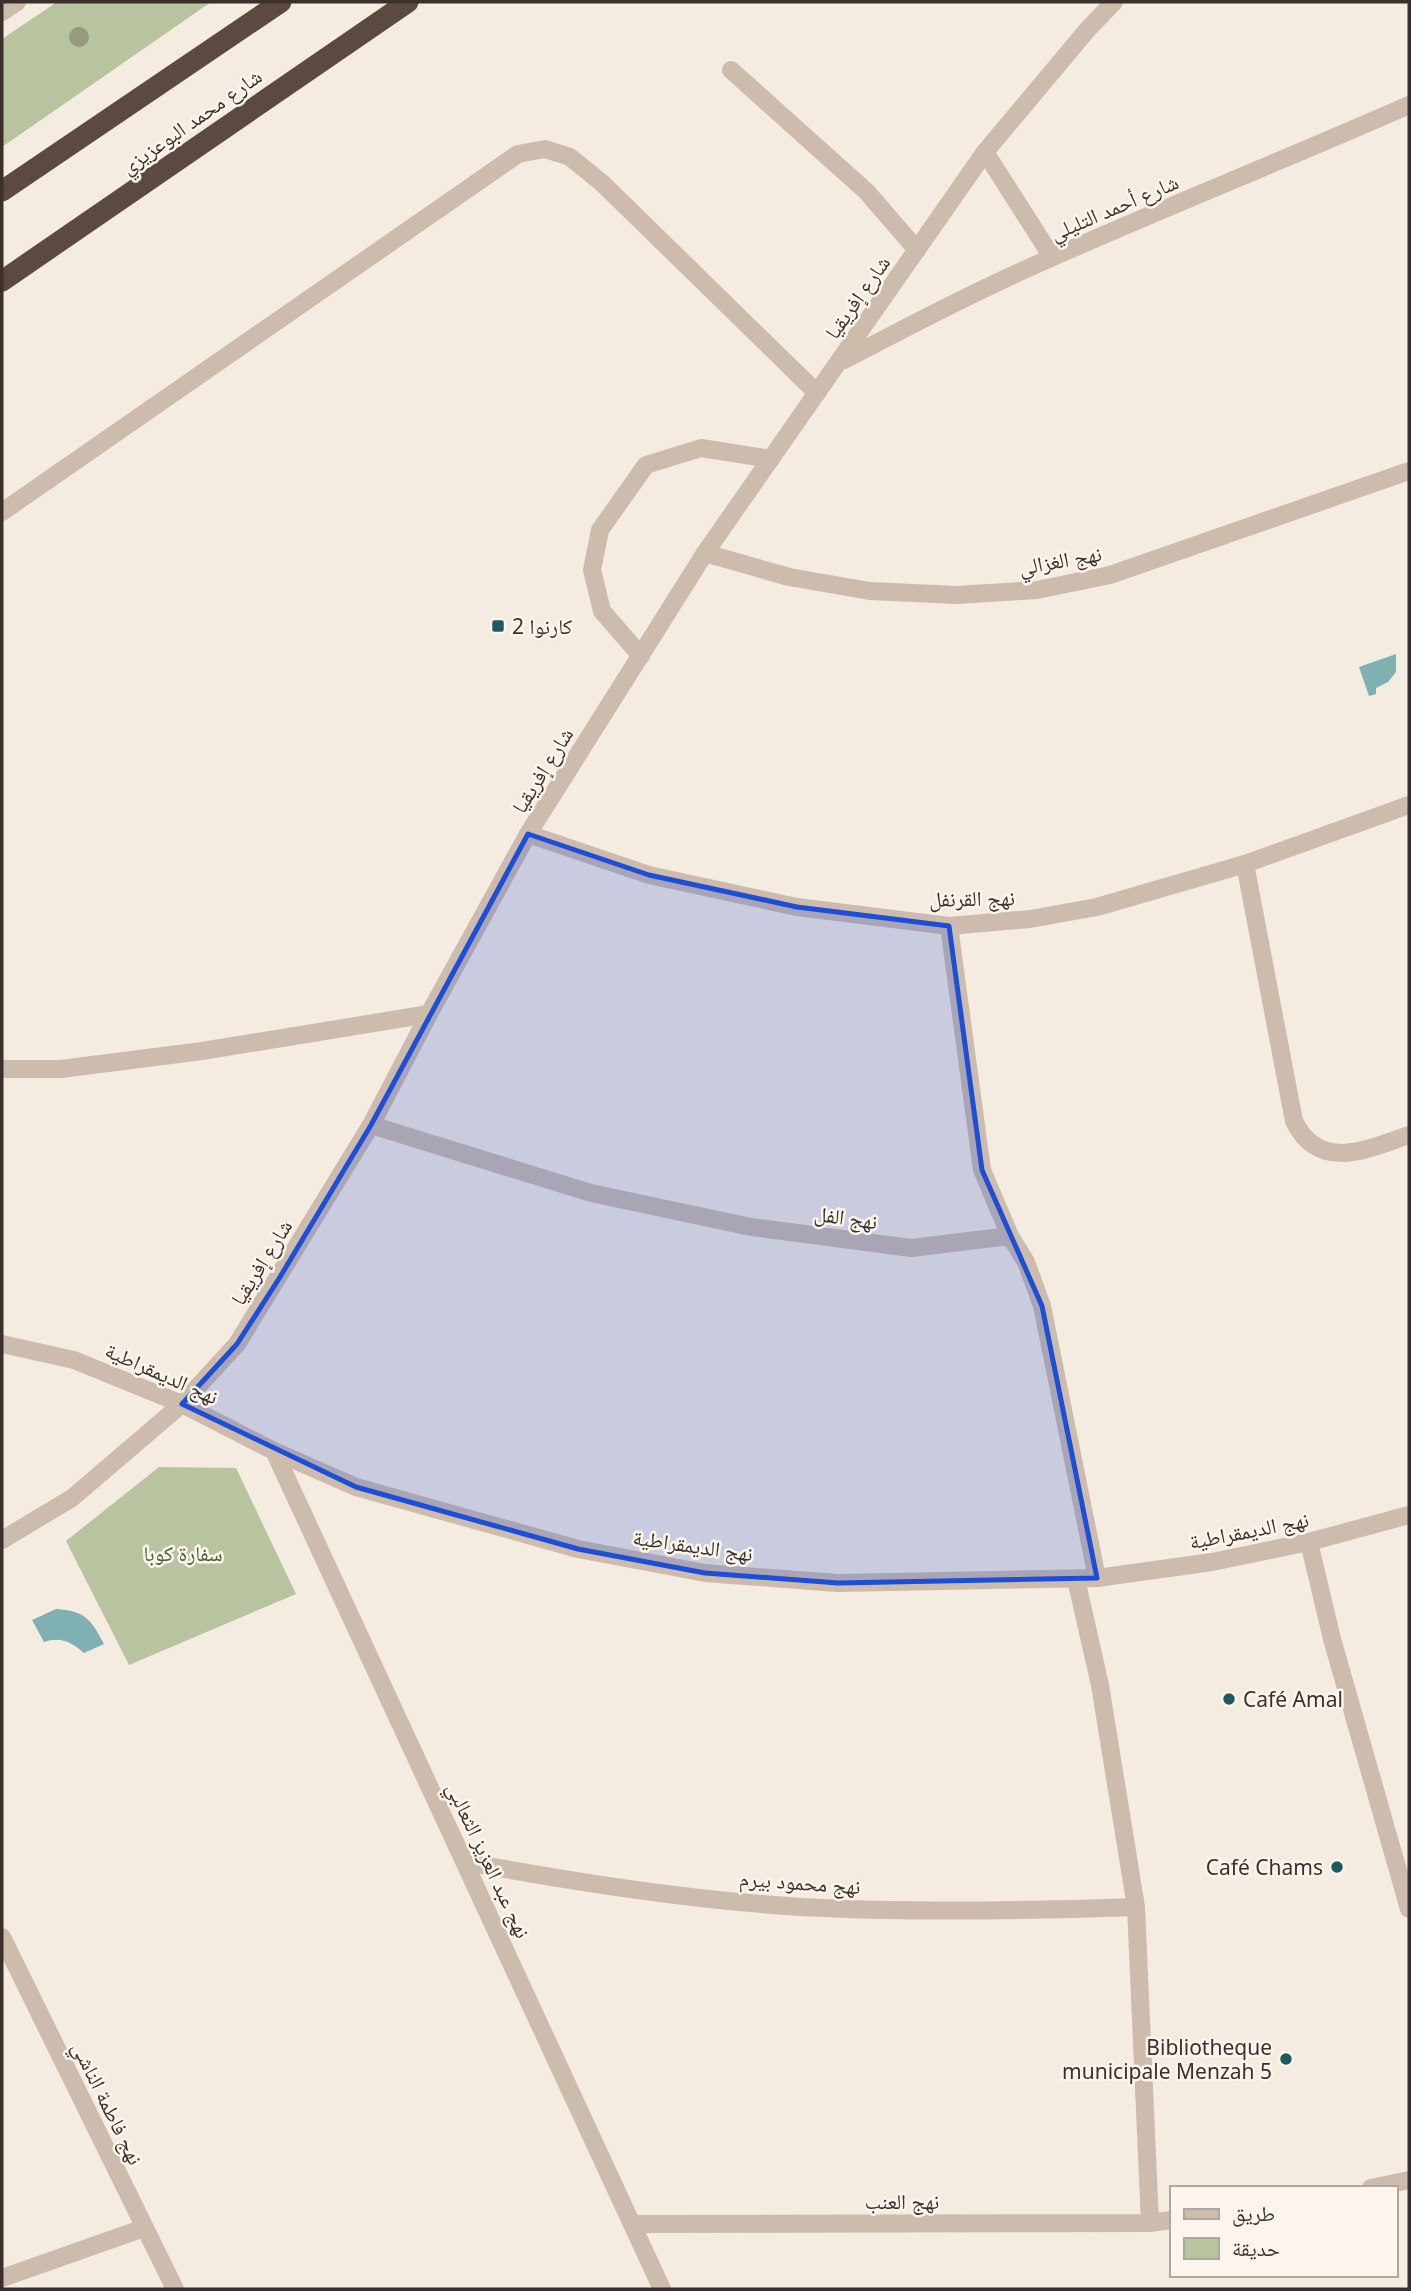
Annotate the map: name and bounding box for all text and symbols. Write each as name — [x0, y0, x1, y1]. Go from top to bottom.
street label: شارع محمد البوعزيزي — [115, 62, 269, 183]
street label: شارع أحمد التليلي — [1045, 167, 1184, 250]
street label: شارع إفريقيا — [818, 250, 897, 345]
street label: نهج الغزالي — [1016, 539, 1104, 584]
place label: كارنوا 2 — [512, 612, 572, 640]
marker: كارنوا 2 — [490, 618, 506, 634]
street label: شارع إفريقيا — [505, 722, 580, 819]
street label: نهج القرنفل — [929, 883, 1015, 913]
street label: نهج الفل — [813, 1199, 879, 1235]
street label: شارع إفريقيا — [224, 1214, 299, 1311]
street label: نهج الديمقراطية — [101, 1336, 223, 1410]
street label: نهج الديمقراطية — [1187, 1505, 1311, 1555]
street label: نهج الديمقراطية — [631, 1523, 755, 1567]
park label: سفارة كوبا — [143, 1539, 223, 1567]
place label: Café Amal — [1243, 1685, 1343, 1713]
marker: Café Amal — [1221, 1691, 1237, 1707]
street label: نهج عبد العزيز الثعالبي — [438, 1777, 537, 1944]
place label: Café Chams — [1206, 1853, 1323, 1881]
marker: Café Chams — [1329, 1859, 1345, 1875]
street label: نهج محمود بيرم — [738, 1864, 862, 1901]
place label: Bibliotheque municipale Menzah 5 — [1062, 2033, 1272, 2085]
street label: نهج فاطمة الناشي — [63, 2037, 150, 2171]
marker: Bibliotheque municipale Menzah 5 — [1278, 2051, 1294, 2067]
legend — [1170, 2186, 1397, 2277]
street label: نهج العنب — [865, 2187, 939, 2215]
text: طريق — [1232, 2199, 1275, 2227]
text: حديقة — [1232, 2234, 1280, 2262]

